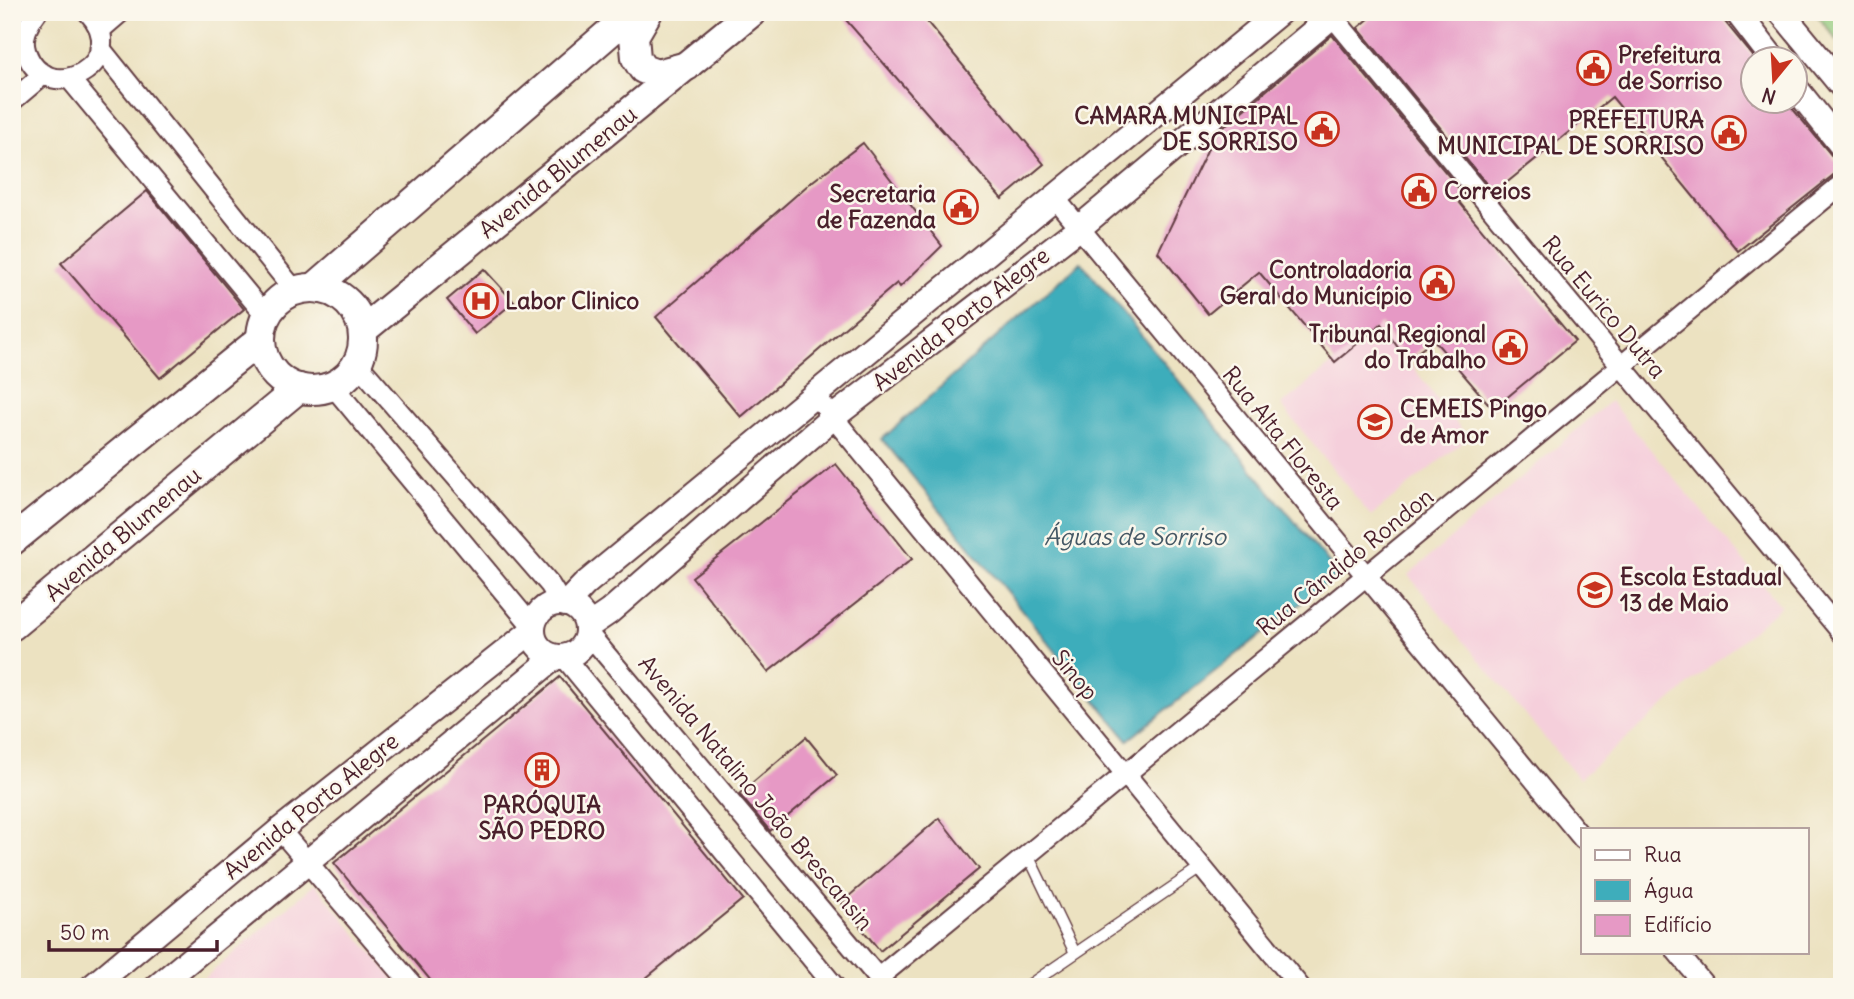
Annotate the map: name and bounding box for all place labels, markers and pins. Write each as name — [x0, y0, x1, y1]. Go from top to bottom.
place label: Prefeitura de Sorriso — [1618, 40, 1722, 95]
public building icon: Prefeitura de Sorriso — [1575, 49, 1613, 87]
place label: CAMARA MUNICIPAL DE SORRISO — [1074, 101, 1298, 156]
place label: PREFEITURA MUNICIPAL DE SORRISO — [1437, 105, 1704, 160]
public building icon: CAMARA MUNICIPAL DE SORRISO — [1303, 110, 1341, 148]
public building icon: PREFEITURA MUNICIPAL DE SORRISO — [1710, 114, 1748, 152]
public building icon: Correios — [1400, 172, 1438, 210]
place label: Correios — [1444, 176, 1531, 205]
place label: Secretaria de Fazenda — [817, 179, 936, 234]
public building icon: Secretaria de Fazenda — [942, 188, 980, 226]
place label: Controladoria Geral do Município — [1220, 255, 1412, 310]
public building icon: Controladoria Geral do Município — [1418, 264, 1456, 302]
hospital icon: Labor Clinico — [462, 282, 500, 320]
place label: Labor Clinico — [505, 286, 639, 315]
place label: Tribunal Regional do Trabalho — [1309, 319, 1486, 374]
public building icon: Tribunal Regional do Trabalho — [1491, 328, 1529, 366]
place label: CEMEIS Pingo de Amor — [1400, 394, 1547, 449]
school or university icon: CEMEIS Pingo de Amor — [1356, 403, 1394, 441]
place label: Escola Estadual 13 de Maio — [1620, 562, 1782, 617]
school or university icon: Escola Estadual 13 de Maio — [1576, 571, 1614, 609]
building icon: PARÓQUIA SÃO PEDRO — [523, 751, 561, 789]
place label: PARÓQUIA SÃO PEDRO — [479, 789, 605, 845]

